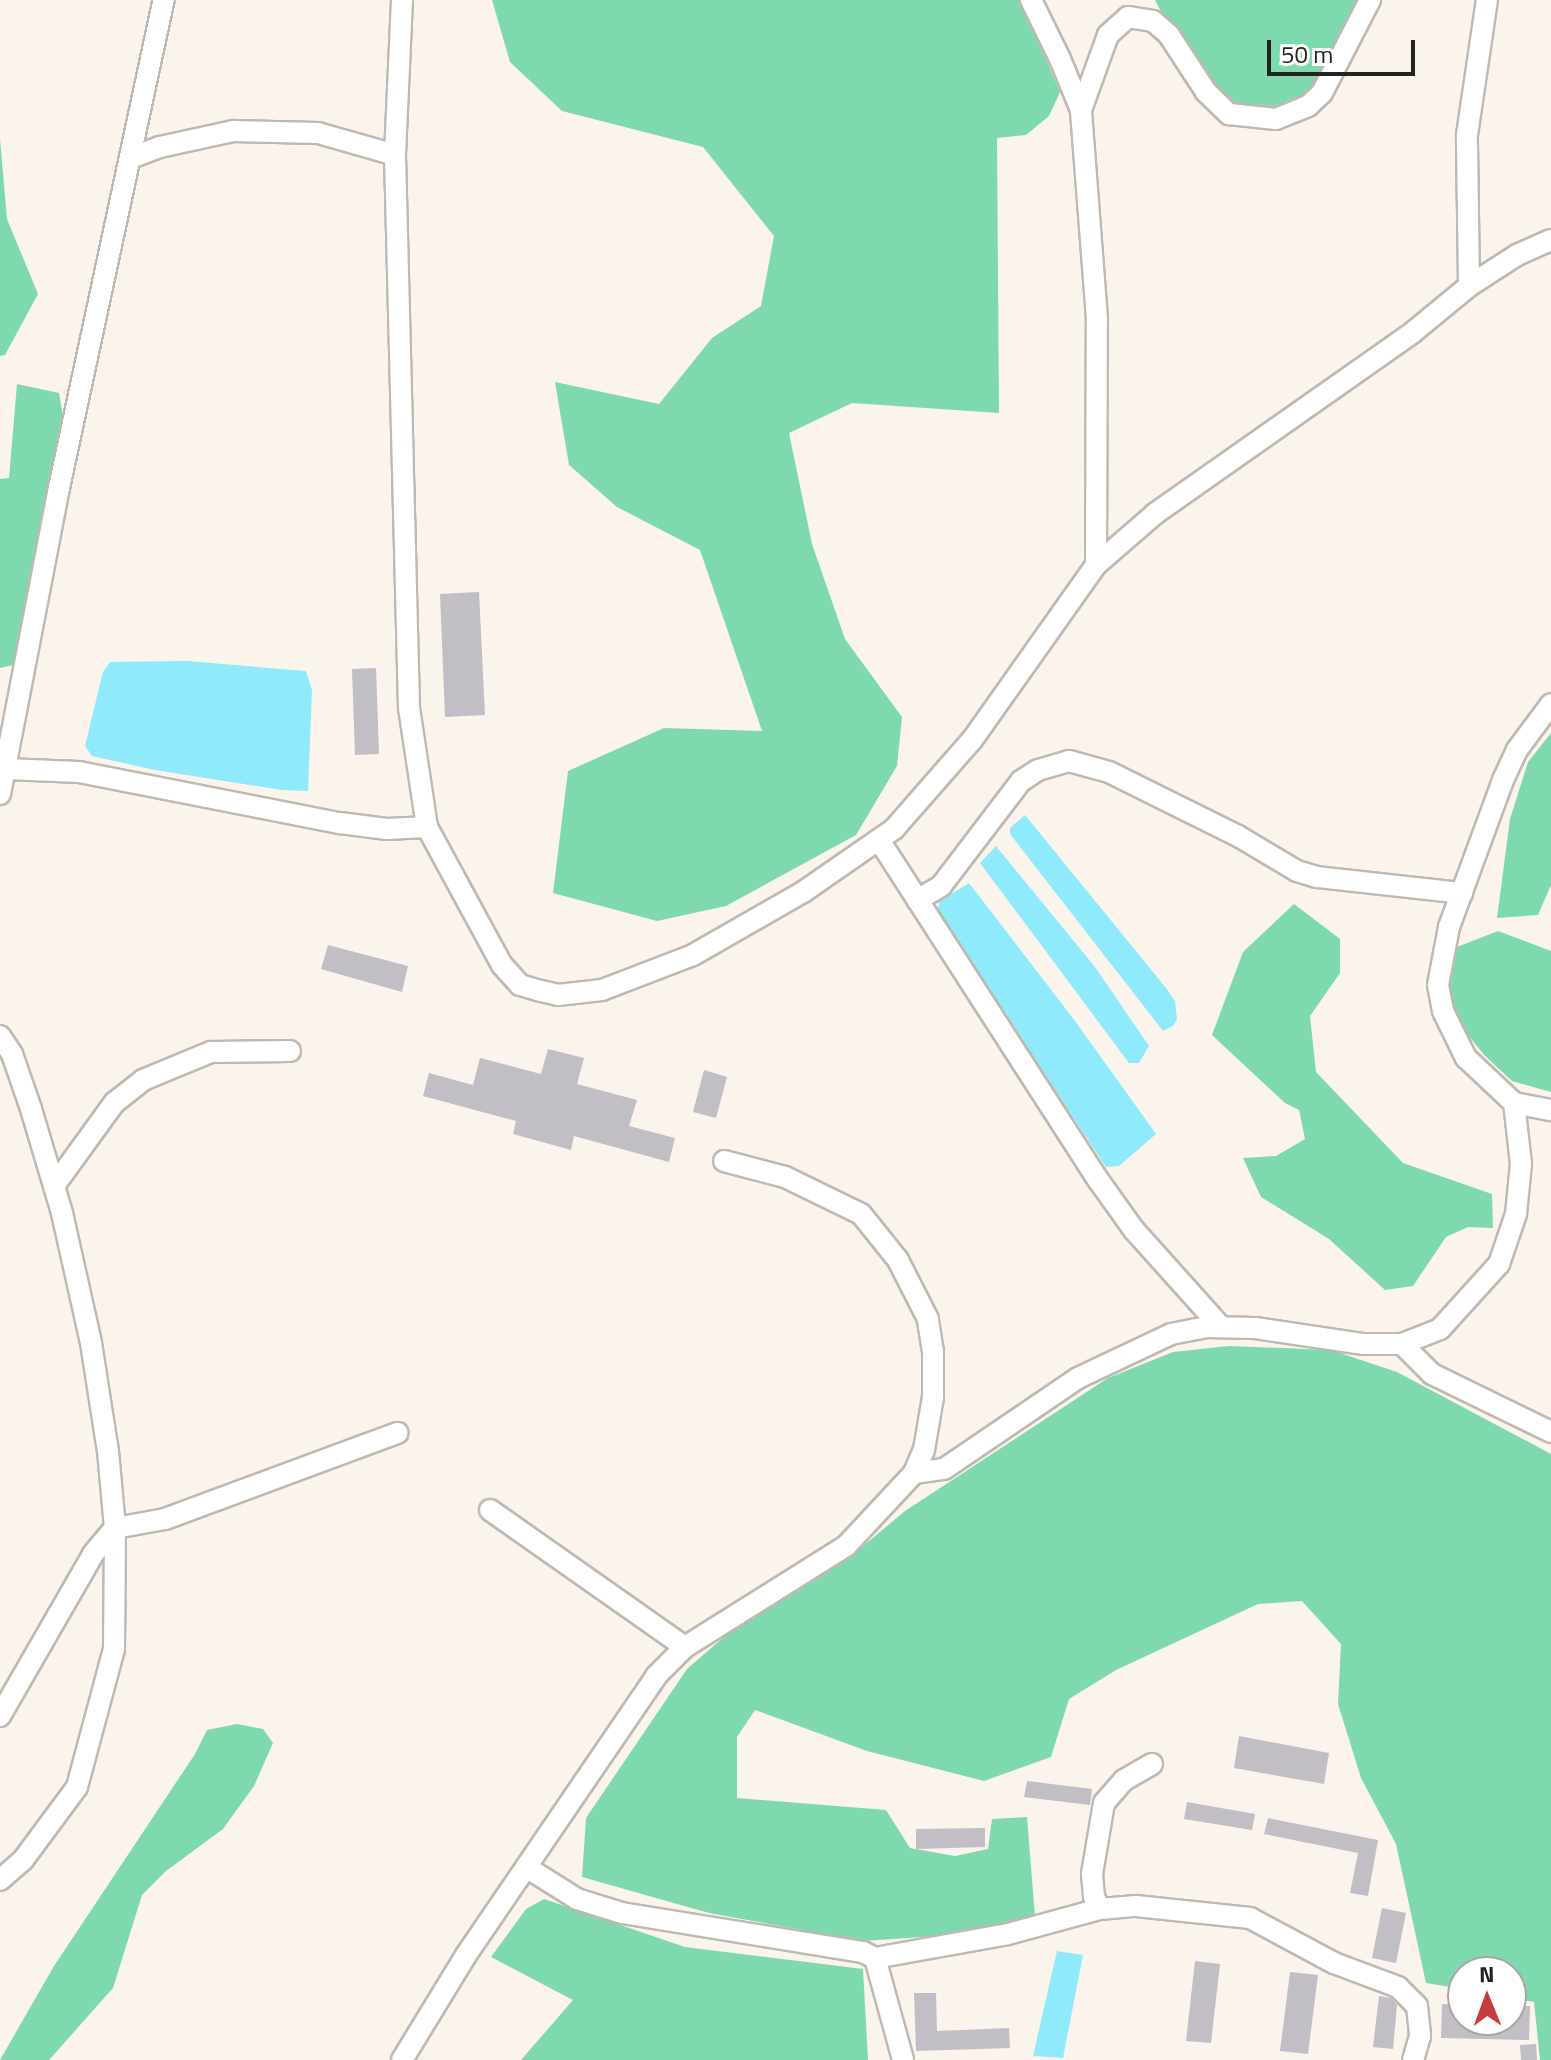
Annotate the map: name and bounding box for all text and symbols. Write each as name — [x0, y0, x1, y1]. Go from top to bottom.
scale bar — [1271, 24, 1419, 74]
text: 50 m — [1281, 36, 1333, 72]
north arrow — [1447, 1956, 1527, 2036]
text: N — [1479, 1957, 1495, 1991]

